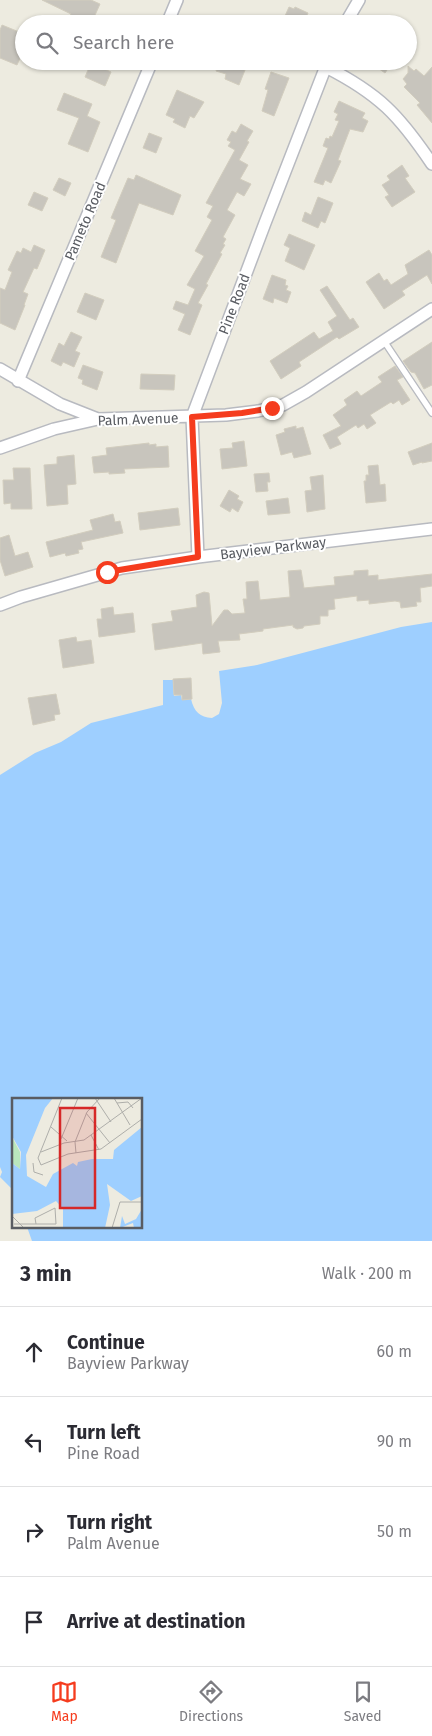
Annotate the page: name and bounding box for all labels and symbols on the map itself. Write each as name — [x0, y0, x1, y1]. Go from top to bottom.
street label: Pameto Road — [61, 179, 110, 263]
street label: Pine Road — [215, 271, 254, 337]
route end — [261, 397, 284, 420]
street label: Palm Avenue — [97, 410, 179, 429]
street label: Bayview Parkway — [219, 534, 327, 563]
route start — [96, 561, 119, 584]
inset map — [12, 1098, 142, 1228]

